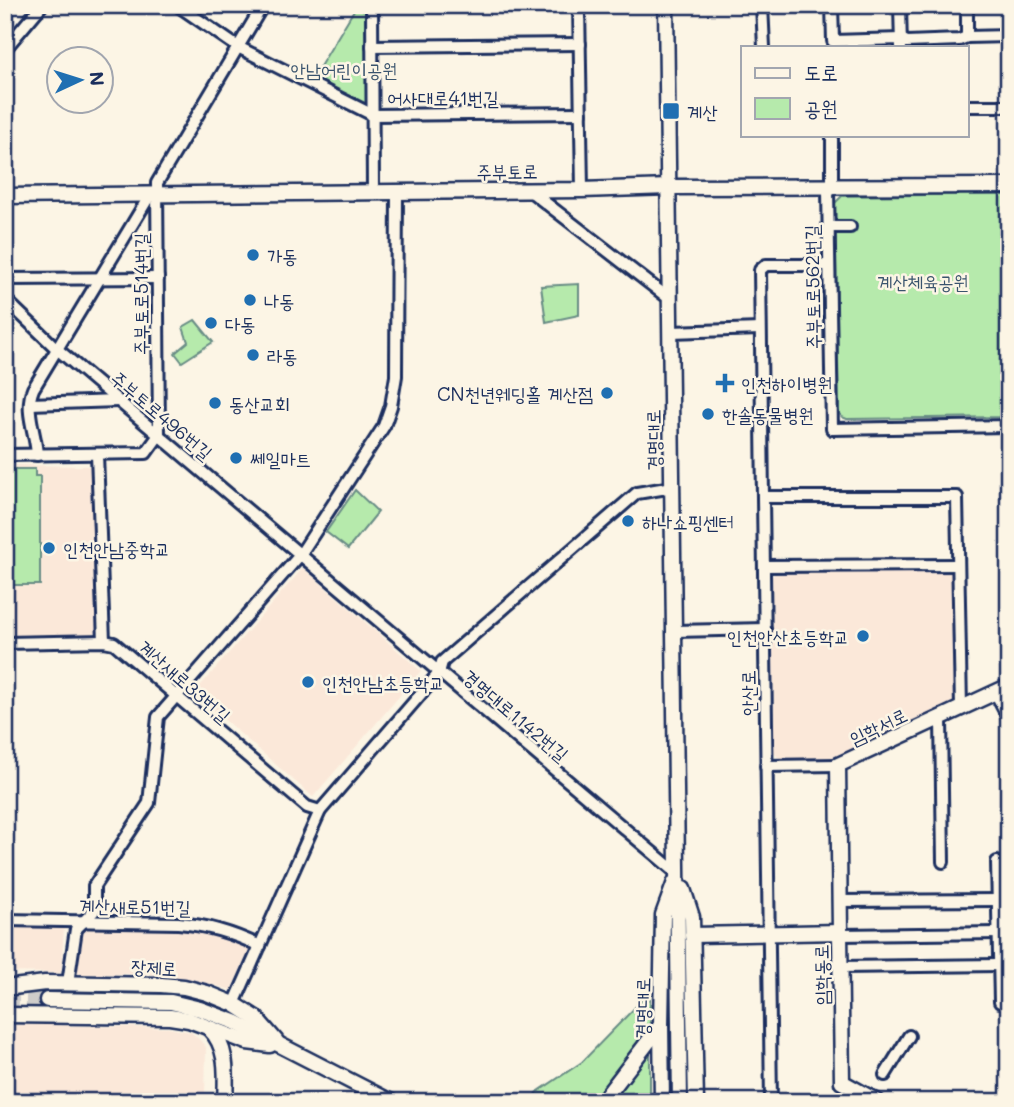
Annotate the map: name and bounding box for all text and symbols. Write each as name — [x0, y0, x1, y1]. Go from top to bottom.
north arrow — [46, 46, 116, 116]
legend — [741, 46, 968, 136]
park label: 안남어린이공원 — [290, 57, 398, 82]
text: 도로 — [804, 58, 838, 85]
text: N — [84, 71, 110, 87]
street label: 어사대로41번길 — [387, 85, 499, 110]
text: 공원 — [804, 94, 838, 121]
place label: 계산 — [687, 99, 718, 124]
marker: 계산 — [661, 101, 681, 121]
street label: 주부토로 — [476, 158, 538, 184]
street label: 주부토로562번길 — [798, 224, 826, 350]
street label: 주부토로514번길 — [128, 233, 153, 355]
place label: 가동 — [267, 243, 298, 268]
marker: 가동 — [245, 247, 261, 263]
park label: 계산체육공원 — [877, 269, 969, 294]
place label: 나동 — [264, 288, 295, 313]
marker: 나동 — [242, 292, 258, 308]
place label: 다동 — [225, 311, 256, 336]
marker: 다동 — [203, 315, 219, 331]
place label: 라동 — [267, 343, 298, 368]
marker: 라동 — [245, 347, 261, 363]
street label: 주부토로496번길 — [106, 365, 218, 465]
place label: 인천하이병원 — [741, 371, 833, 396]
marker: 인천하이병원 — [715, 373, 735, 393]
place label: CN천년웨딩홀 계산점 — [437, 381, 593, 406]
marker: CN천년웨딩홀 계산점 — [599, 385, 615, 401]
place label: 동산교회 — [229, 391, 290, 416]
marker: 동산교회 — [207, 395, 223, 411]
place label: 한솔동물병원 — [722, 402, 814, 427]
marker: 한솔동물병원 — [700, 406, 716, 422]
street label: 경명대로 — [640, 409, 666, 471]
place label: 쎄일마트 — [250, 446, 311, 471]
marker: 쎄일마트 — [228, 450, 244, 466]
place label: 하나쇼핑센터 — [642, 509, 734, 534]
marker: 하나쇼핑센터 — [620, 513, 636, 529]
place label: 인천안남중학교 — [63, 536, 170, 561]
marker: 인천안남중학교 — [41, 540, 57, 556]
place label: 인천안산초등학교 — [727, 624, 849, 649]
marker: 인천안산초등학교 — [855, 628, 871, 644]
street label: 계산새로33번길 — [134, 634, 236, 728]
street label: 경명대로1142번길 — [458, 663, 574, 767]
place label: 인천안남초등학교 — [322, 670, 444, 695]
street label: 안산로 — [735, 670, 761, 716]
marker: 인천안남초등학교 — [300, 674, 316, 690]
street label: 임학서로 — [845, 702, 911, 750]
street label: 계산새로51번길 — [79, 893, 191, 919]
street label: 임학동로 — [808, 944, 834, 1006]
street label: 장제로 — [130, 953, 178, 981]
street label: 경명대로 — [629, 977, 655, 1039]

